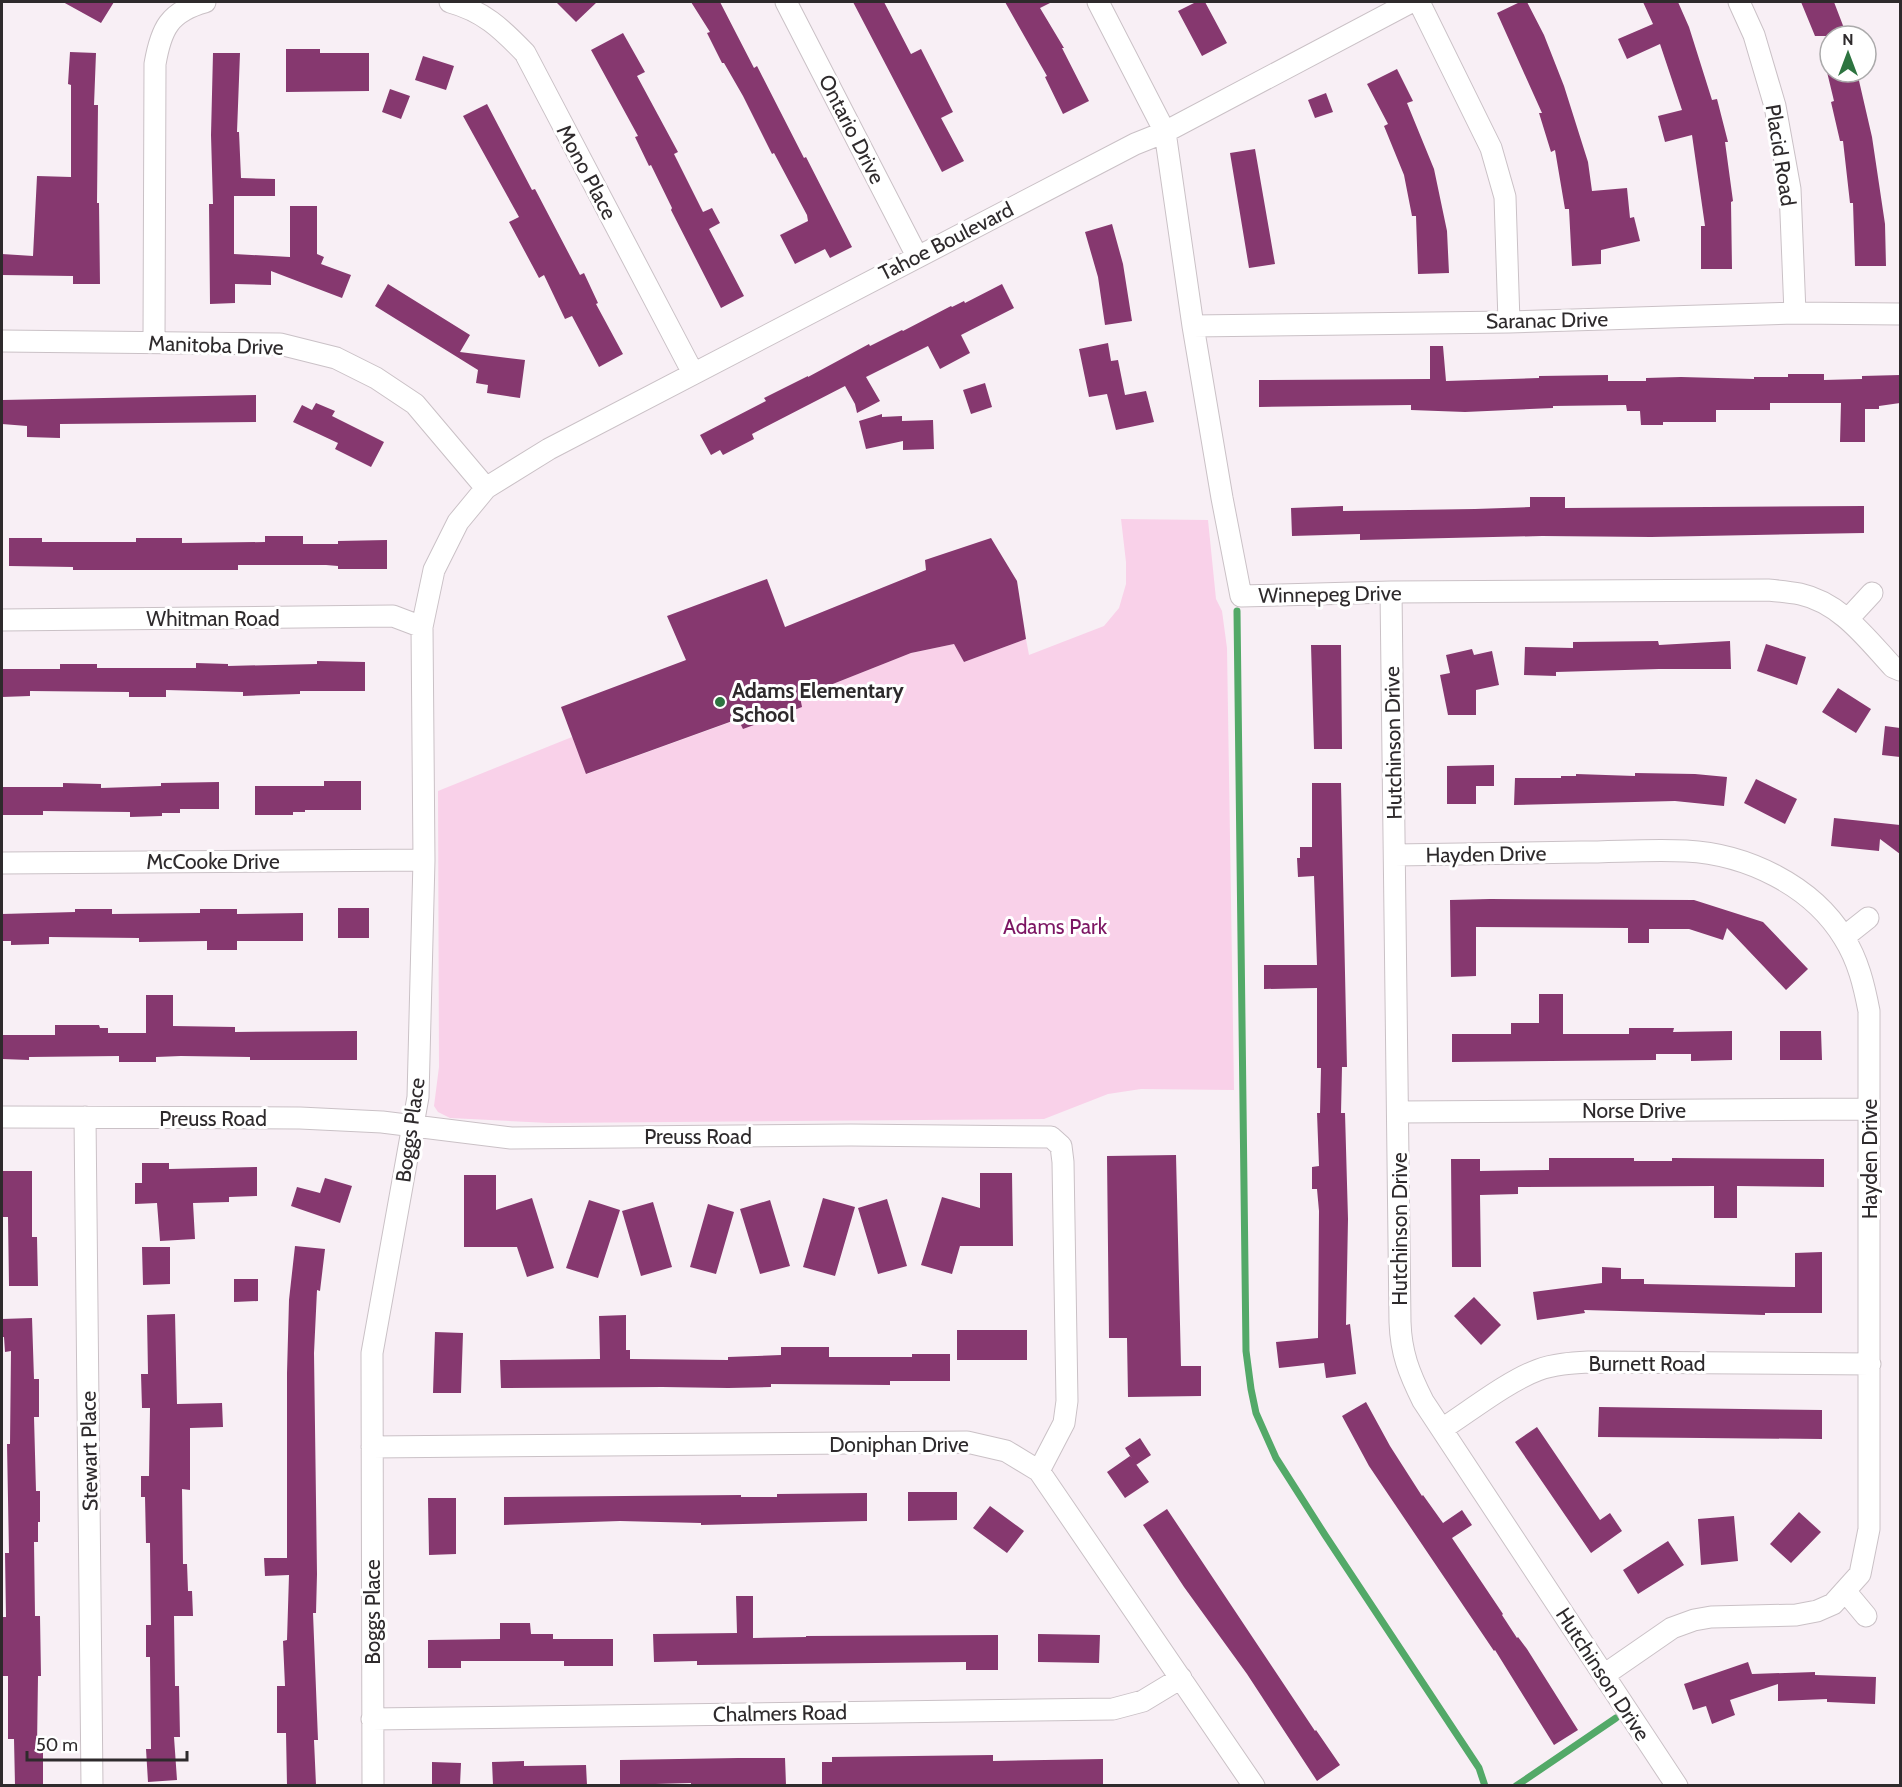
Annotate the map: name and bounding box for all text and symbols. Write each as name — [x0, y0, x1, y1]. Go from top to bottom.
north arrow — [1818, 24, 1878, 84]
text: N — [1842, 30, 1854, 49]
street label: Ontario Drive — [814, 70, 890, 188]
street label: Placid Road — [1761, 102, 1801, 208]
street label: Mono Place — [552, 120, 622, 224]
street label: Tahoe Boulevard — [875, 196, 1017, 286]
street label: Saranac Drive — [1486, 306, 1609, 334]
street label: Manitoba Drive — [148, 330, 284, 360]
street label: Winnepeg Drive — [1258, 580, 1402, 608]
street label: Whitman Road — [146, 606, 280, 631]
street label: Hutchinson Drive — [1379, 666, 1407, 820]
place label: Adams Elementary School — [732, 678, 904, 727]
marker: Adams Elementary School — [713, 695, 727, 709]
street label: Hayden Drive — [1425, 840, 1547, 868]
street label: McCooke Drive — [146, 849, 280, 874]
park label: Adams Park — [1003, 914, 1108, 939]
street label: Boggs Place — [390, 1076, 430, 1184]
street label: Norse Drive — [1582, 1098, 1686, 1123]
street label: Hayden Drive — [1857, 1098, 1882, 1219]
street label: Preuss Road — [159, 1106, 267, 1131]
street label: Preuss Road — [644, 1124, 752, 1149]
street label: Hutchinson Drive — [1387, 1152, 1412, 1306]
street label: Burnett Road — [1589, 1351, 1706, 1376]
street label: Stewart Place — [75, 1390, 103, 1511]
street label: Doniphan Drive — [829, 1432, 969, 1457]
street label: Boggs Place — [360, 1559, 385, 1665]
street label: Hutchinson Drive — [1551, 1603, 1655, 1745]
street label: Chalmers Road — [713, 1699, 847, 1727]
scale bar — [27, 1724, 188, 1762]
text: 50 m — [36, 1734, 78, 1756]

